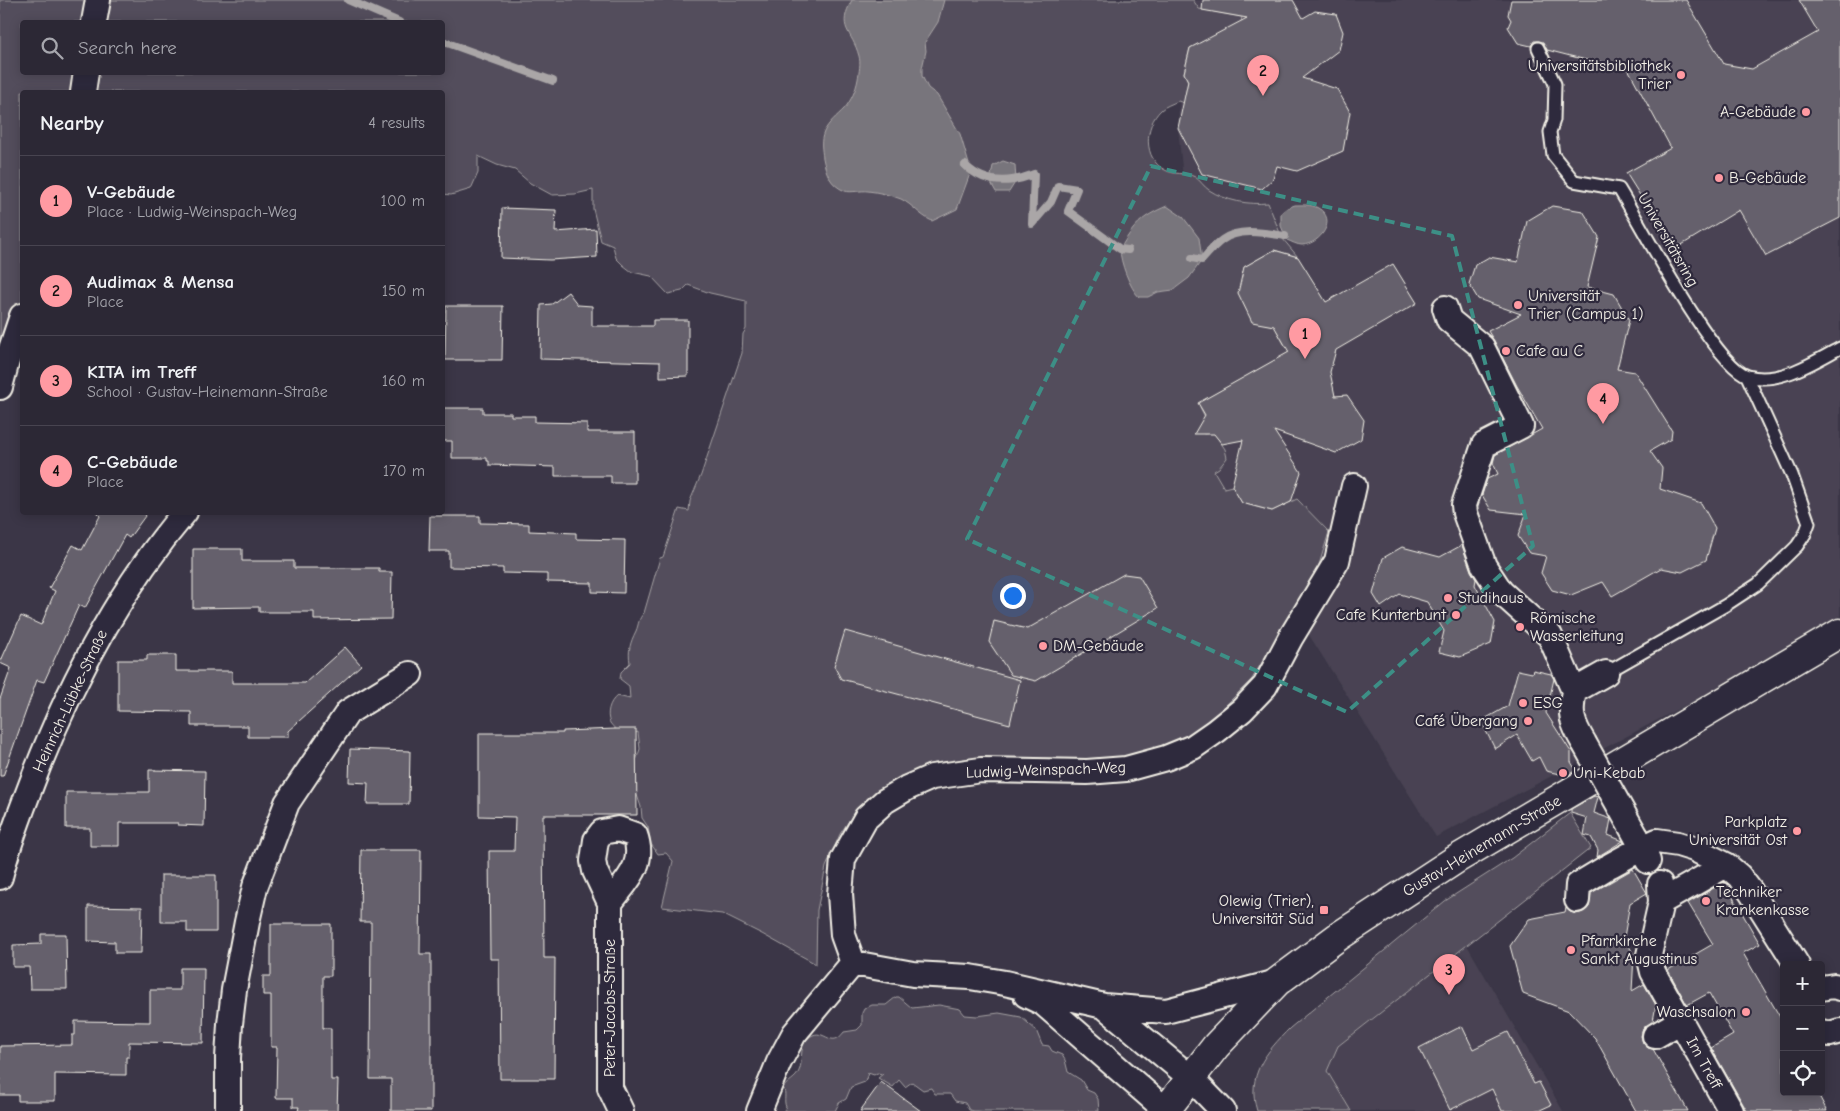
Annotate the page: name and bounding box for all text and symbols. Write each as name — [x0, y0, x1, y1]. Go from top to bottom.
search box — [20, 20, 445, 75]
icon: search — [38, 34, 66, 62]
text: Search here — [78, 37, 177, 59]
pin: 2 — [1247, 55, 1279, 96]
place label: Universitätsbibliothek Trier — [1528, 57, 1672, 93]
marker: Universitätsbibliothek Trier — [1675, 69, 1687, 81]
place label: A-Gebäude — [1720, 103, 1796, 121]
marker: A-Gebäude — [1800, 106, 1812, 118]
text: Nearby — [40, 111, 104, 135]
text: 4 results — [368, 114, 425, 132]
place label: B-Gebäude — [1729, 169, 1806, 187]
marker: B-Gebäude — [1713, 172, 1725, 184]
text: V-Gebäude — [87, 181, 175, 203]
street label: Universitätsring — [1634, 190, 1702, 290]
text: 1 — [53, 192, 59, 210]
text: 100 m — [381, 192, 425, 210]
text: Place · Ludwig-Weinspach-Weg — [87, 203, 297, 221]
text: Audimax & Mensa — [87, 271, 234, 293]
text: 2 — [52, 282, 60, 300]
text: 150 m — [382, 282, 425, 300]
place label: Universität Trier (Campus 1) — [1528, 287, 1643, 323]
text: Place — [87, 293, 123, 311]
marker: Universität Trier (Campus 1) — [1512, 299, 1524, 311]
pin: 1 — [1289, 318, 1321, 359]
place label: Cafe au C — [1516, 342, 1583, 360]
marker: Cafe au C — [1500, 345, 1512, 357]
text: KITA im Treff — [87, 361, 196, 383]
text: 3 — [52, 372, 60, 390]
text: 160 m — [382, 372, 425, 390]
text: School · Gustav-Heinemann-Straße — [87, 383, 328, 401]
pin: 4 — [1587, 383, 1619, 424]
text: C-Gebäude — [87, 451, 178, 473]
text: 4 — [52, 462, 60, 480]
text: 170 m — [383, 462, 425, 480]
text: Place — [87, 473, 123, 491]
your location — [1000, 583, 1026, 609]
place label: Studihaus — [1458, 589, 1524, 607]
marker: Studihaus — [1442, 592, 1454, 604]
place label: Cafe Kunterbunt — [1336, 606, 1446, 624]
marker: Cafe Kunterbunt — [1450, 609, 1462, 621]
place label: Römische Wasserleitung — [1530, 609, 1624, 645]
marker: Römische Wasserleitung — [1514, 621, 1526, 633]
street label: Heinrich-Lübke-Straße — [29, 627, 111, 775]
place label: DM-Gebäude — [1053, 637, 1144, 655]
marker: DM-Gebäude — [1037, 640, 1049, 652]
place label: ESG — [1533, 694, 1563, 712]
marker: ESG — [1517, 697, 1529, 709]
place label: Café Übergang — [1415, 712, 1518, 730]
marker: Café Übergang — [1522, 715, 1534, 727]
street label: Ludwig-Weinspach-Weg — [966, 758, 1126, 782]
place label: Uni-Kebab — [1573, 764, 1645, 782]
marker: Uni-Kebab — [1557, 767, 1569, 779]
street label: Gustav-Heinemann-Straße — [1400, 792, 1564, 900]
place label: Parkplatz Universität Ost — [1689, 813, 1787, 849]
marker: Parkplatz Universität Ost — [1791, 825, 1803, 837]
place label: Techniker Krankenkasse — [1716, 883, 1809, 919]
place label: Olewig (Trier), Universität Süd — [1212, 892, 1314, 928]
marker: Techniker Krankenkasse — [1700, 895, 1712, 907]
marker: Olewig (Trier), Universität Süd — [1318, 904, 1330, 916]
place label: Pfarrkirche Sankt Augustinus — [1581, 932, 1698, 968]
street label: Peter-Jacobs-Straße — [601, 939, 619, 1077]
marker: Pfarrkirche Sankt Augustinus — [1565, 944, 1577, 956]
pin: 3 — [1433, 954, 1465, 995]
map controls — [1780, 961, 1825, 1096]
button: + — [1780, 961, 1825, 1006]
place label: Waschsalon — [1656, 1003, 1736, 1021]
marker: Waschsalon — [1740, 1006, 1752, 1018]
button: − — [1780, 1006, 1825, 1051]
street label: Im Treff — [1683, 1034, 1726, 1093]
button: locate — [1780, 1051, 1825, 1096]

